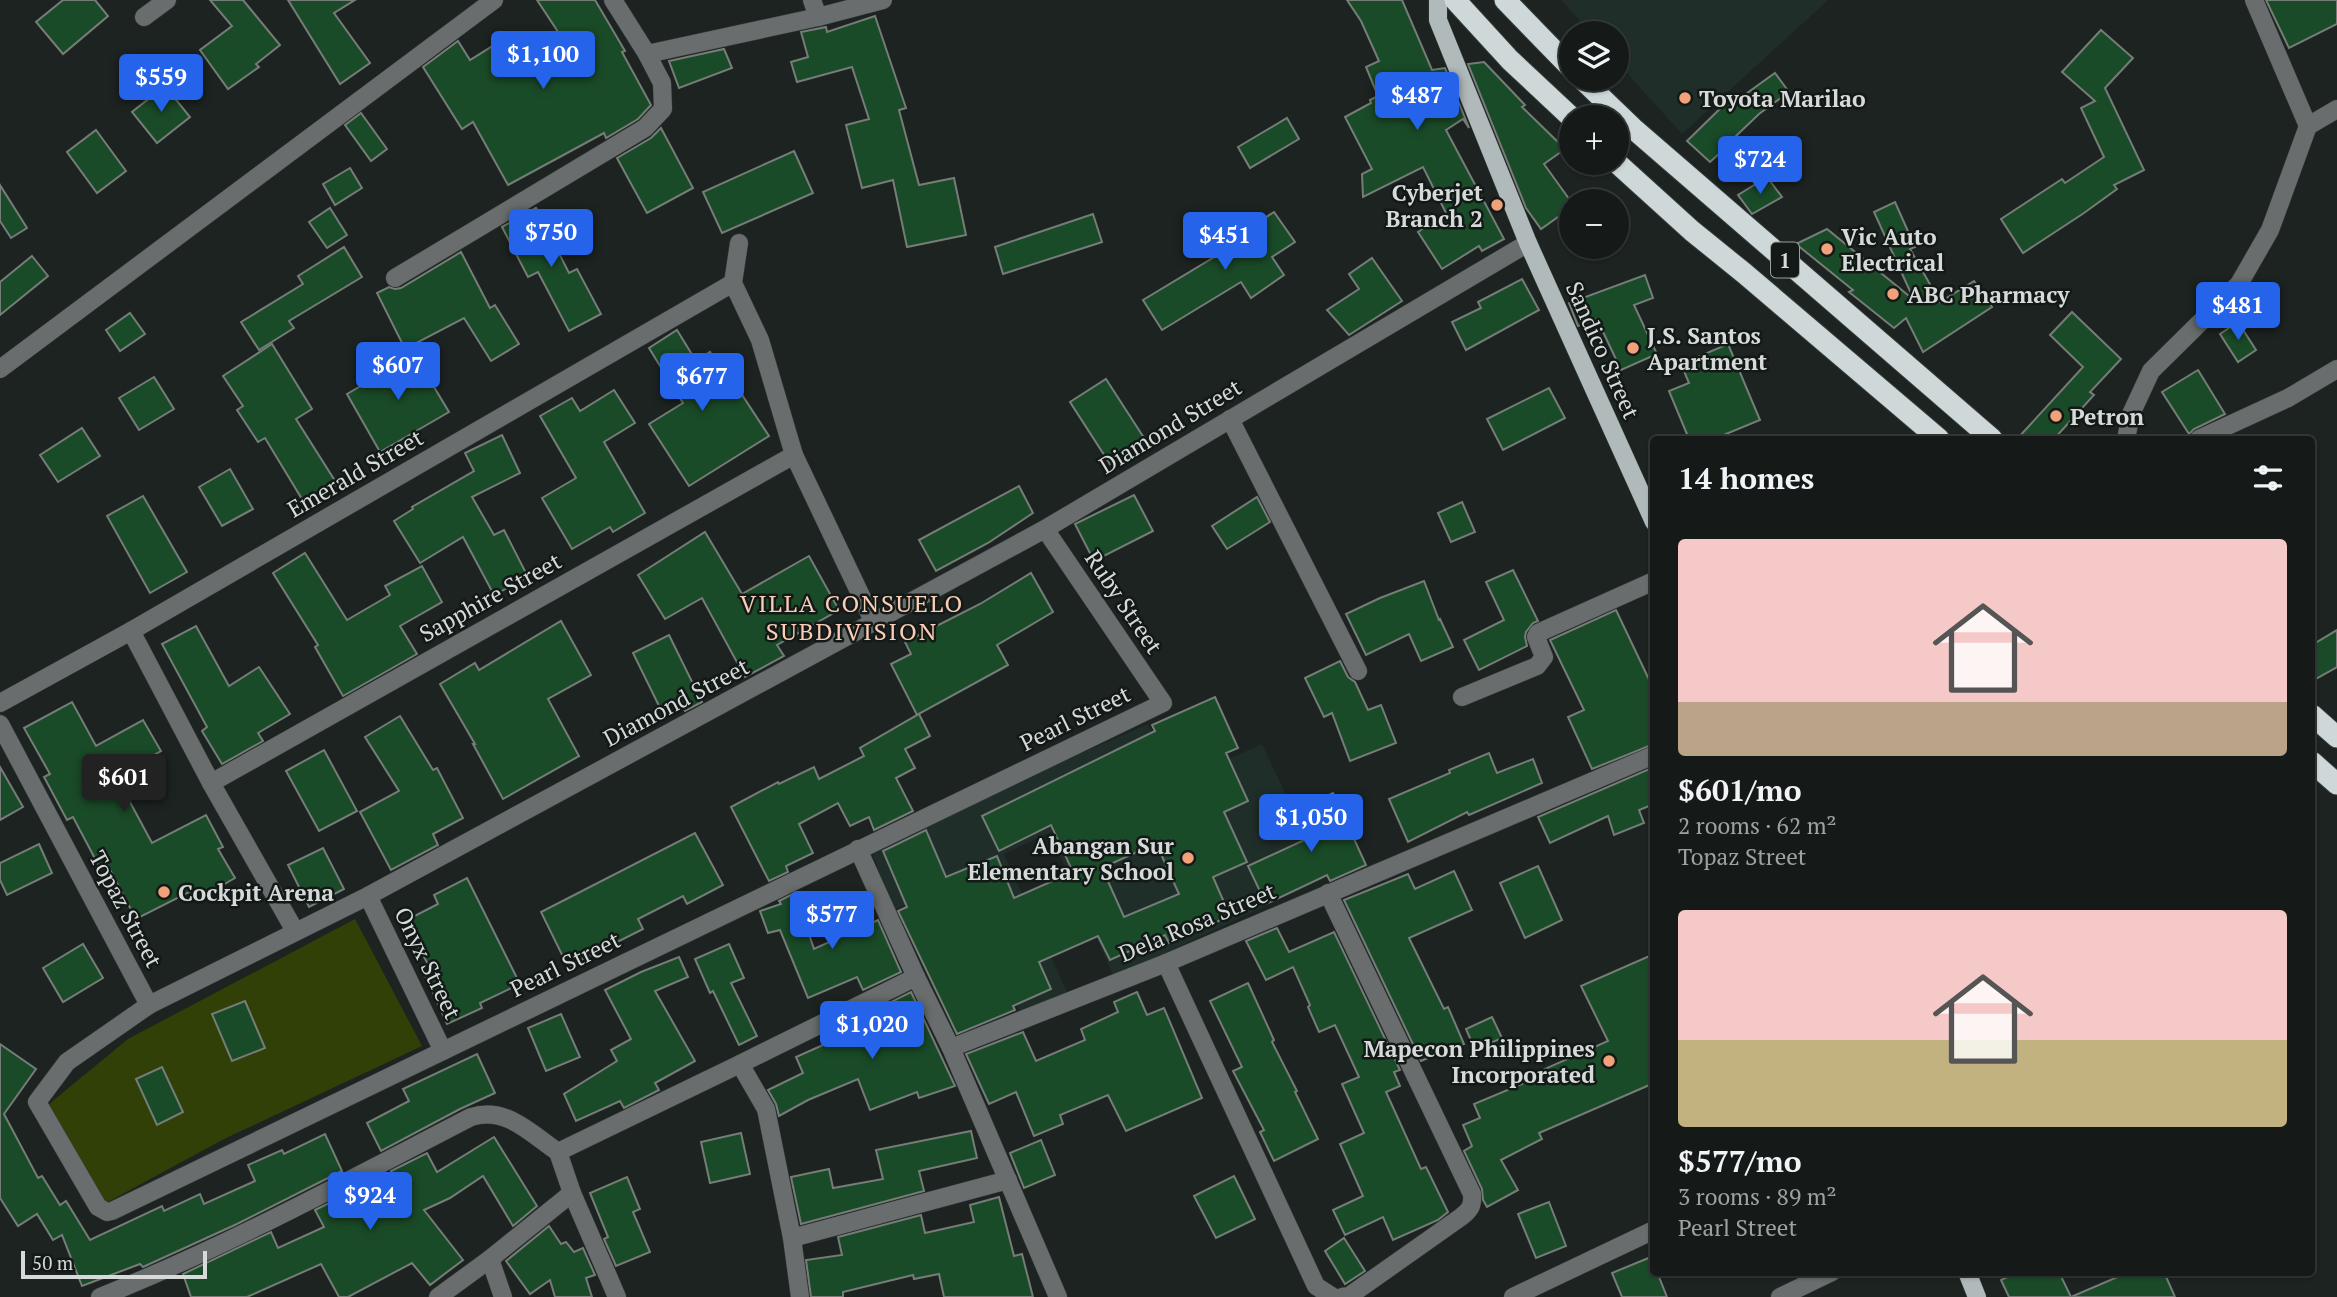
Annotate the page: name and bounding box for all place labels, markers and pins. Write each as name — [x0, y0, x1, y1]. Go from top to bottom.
pin: $1,100 — [486, 32, 600, 91]
pin: $559 — [120, 54, 202, 114]
pin: $487 — [1376, 72, 1458, 132]
place label: Toyota Marilao — [1699, 83, 1866, 114]
marker: Toyota Marilao — [1677, 90, 1693, 106]
pin: $724 — [1719, 136, 1801, 196]
place label: Cyberjet Branch 2 — [1385, 177, 1483, 234]
marker: Cyberjet Branch 2 — [1489, 197, 1505, 213]
pin: $750 — [510, 210, 592, 269]
pin: $451 — [1184, 212, 1266, 272]
place label: Vic Auto Electrical — [1841, 221, 1944, 278]
marker: Vic Auto Electrical — [1819, 241, 1835, 257]
place label: ABC Pharmacy — [1907, 279, 2070, 310]
pin: $481 — [2197, 282, 2279, 342]
marker: ABC Pharmacy — [1885, 286, 1901, 302]
place label: J.S. Santos Apartment — [1647, 320, 1767, 377]
marker: J.S. Santos Apartment — [1625, 340, 1641, 356]
pin: $607 — [357, 342, 439, 402]
pin: $677 — [661, 354, 743, 413]
place label: Petron — [2070, 401, 2144, 432]
marker: Petron — [2048, 408, 2064, 424]
pin: $601 — [83, 754, 165, 814]
pin: $1,050 — [1254, 794, 1368, 854]
place label: Abangan Sur Elementary School — [968, 830, 1174, 887]
marker: Abangan Sur Elementary School — [1180, 850, 1196, 866]
place label: Cockpit Arena — [178, 877, 334, 908]
marker: Cockpit Arena — [156, 884, 172, 900]
pin: $577 — [791, 892, 873, 951]
pin: $1,020 — [815, 1002, 929, 1061]
place label: Mapecon Philippines Incorporated — [1363, 1033, 1595, 1090]
marker: Mapecon Philippines Incorporated — [1601, 1053, 1617, 1069]
pin: $924 — [329, 1172, 411, 1232]

